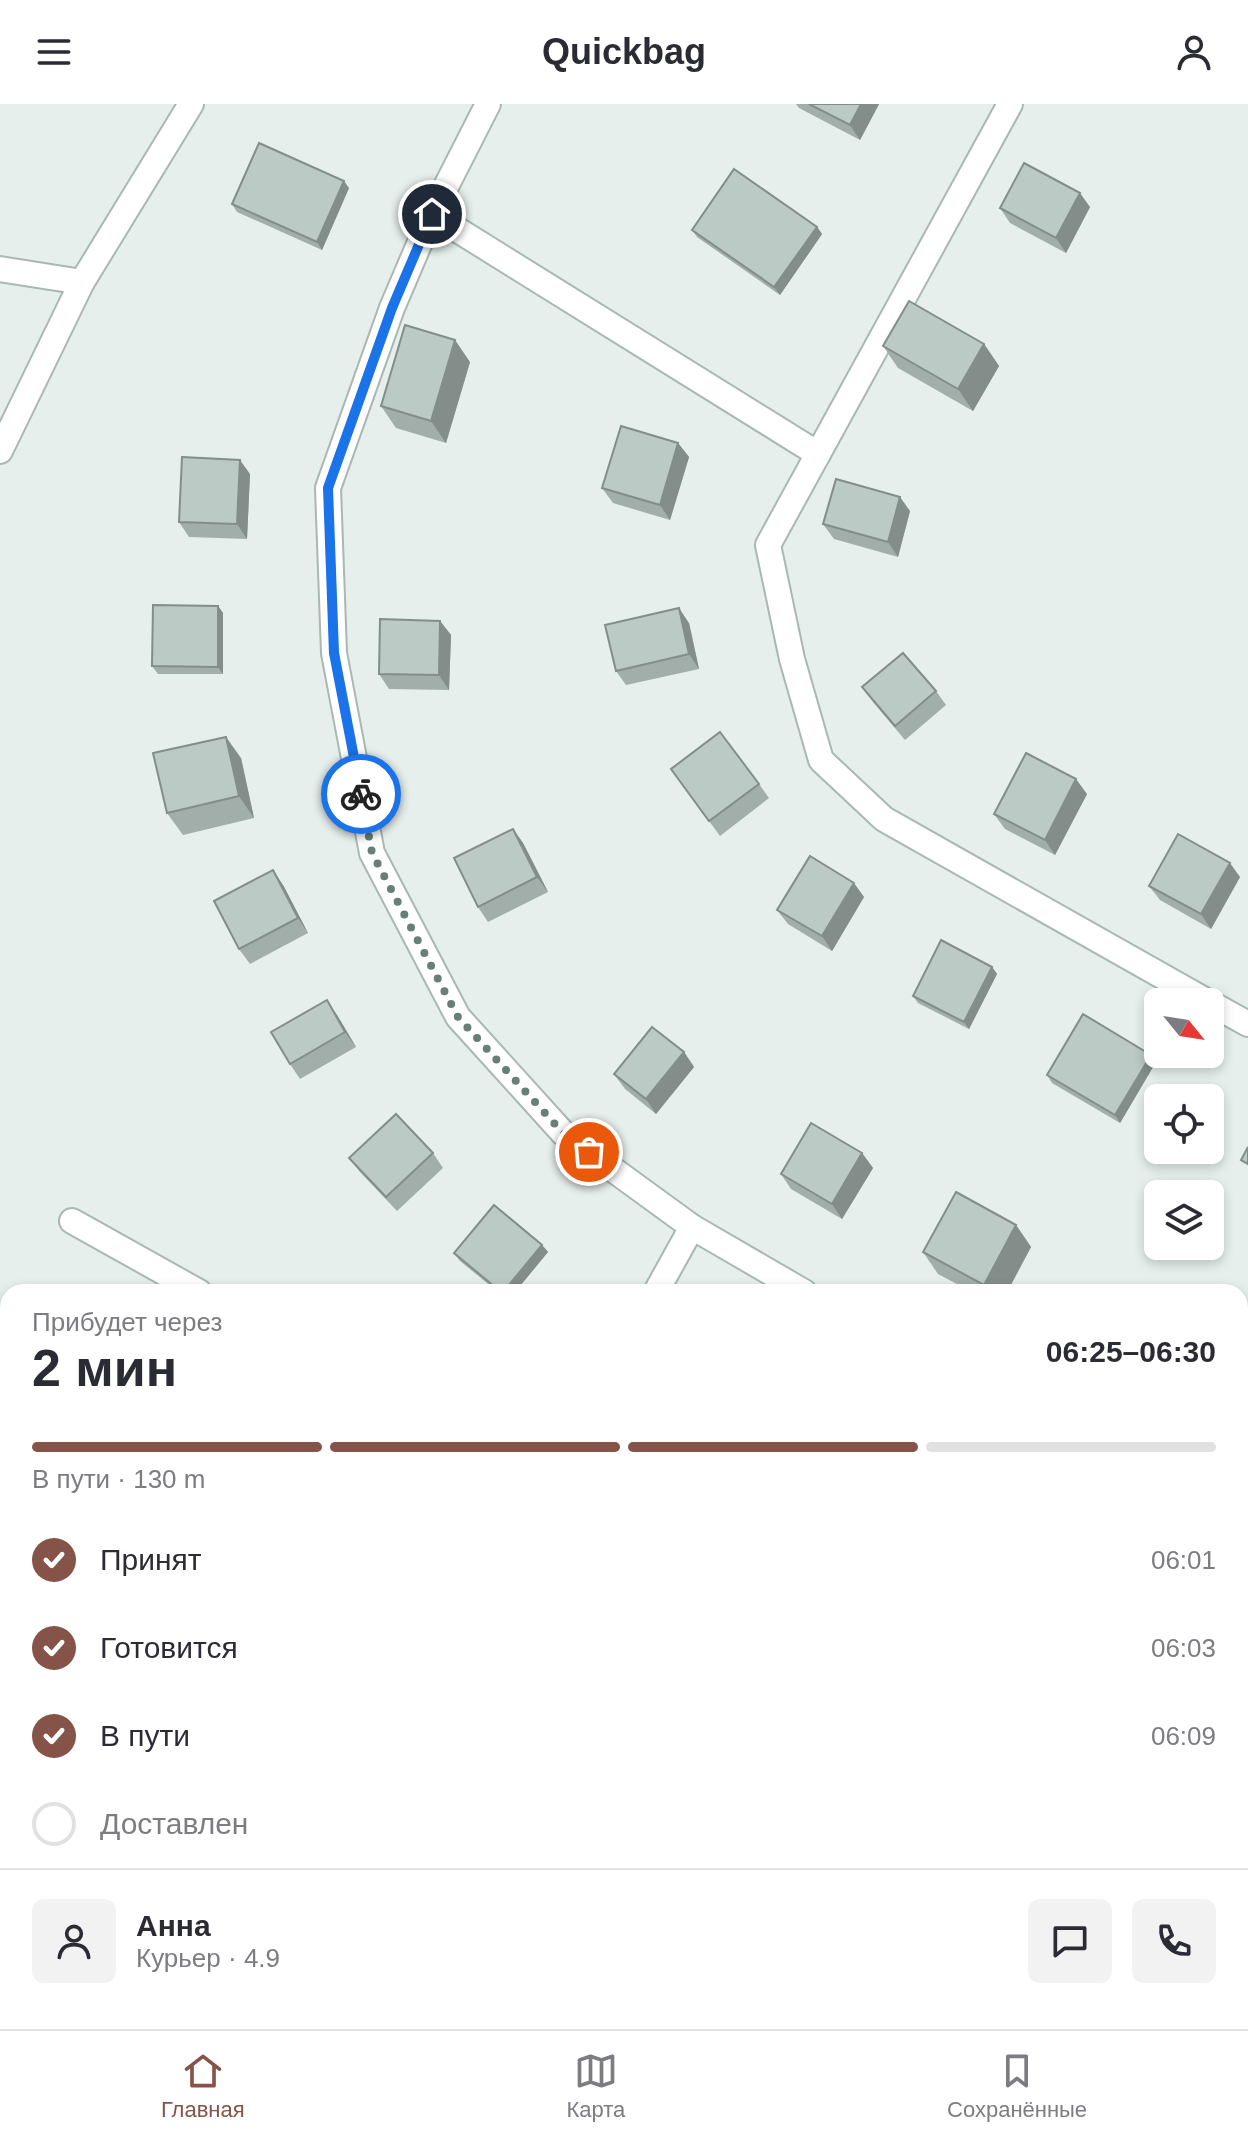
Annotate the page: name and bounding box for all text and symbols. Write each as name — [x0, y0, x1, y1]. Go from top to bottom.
icon: menu — [32, 30, 76, 74]
icon: person — [1172, 30, 1216, 74]
text: Quickbag — [542, 31, 706, 72]
pin — [398, 180, 466, 248]
icon: home — [410, 192, 454, 236]
courier — [321, 754, 401, 834]
icon: bike — [339, 772, 383, 816]
north arrow — [1144, 988, 1224, 1068]
map controls — [1144, 988, 1224, 1260]
button: locate — [1144, 1084, 1224, 1164]
pin — [555, 1118, 623, 1186]
icon: bag — [567, 1130, 611, 1174]
button: layers — [1144, 1180, 1224, 1260]
text: Прибудет через — [32, 1307, 222, 1337]
text: 06:25–06:30 — [1046, 1335, 1216, 1368]
text: 2 мин — [32, 1339, 177, 1397]
text: В пути · 130 m — [32, 1464, 205, 1494]
icon: check — [32, 1538, 76, 1582]
text: Принят — [100, 1543, 202, 1576]
text: 06:01 — [1151, 1545, 1216, 1575]
icon: check — [32, 1626, 76, 1670]
text: Готовится — [100, 1631, 238, 1664]
text: 06:03 — [1151, 1633, 1216, 1663]
icon: check — [32, 1714, 76, 1758]
text: В пути — [100, 1719, 190, 1752]
text: 06:09 — [1151, 1721, 1216, 1751]
text: Доставлен — [100, 1807, 248, 1840]
button: person — [32, 1899, 116, 1983]
button: chat — [1028, 1899, 1112, 1983]
button: phone — [1132, 1899, 1216, 1983]
text: Анна — [136, 1909, 211, 1942]
text: Курьер · 4.9 — [136, 1943, 280, 1973]
tab: Главная — [161, 2049, 245, 2123]
tab: Карта — [566, 2049, 625, 2123]
tab: Сохранённые — [947, 2049, 1087, 2123]

